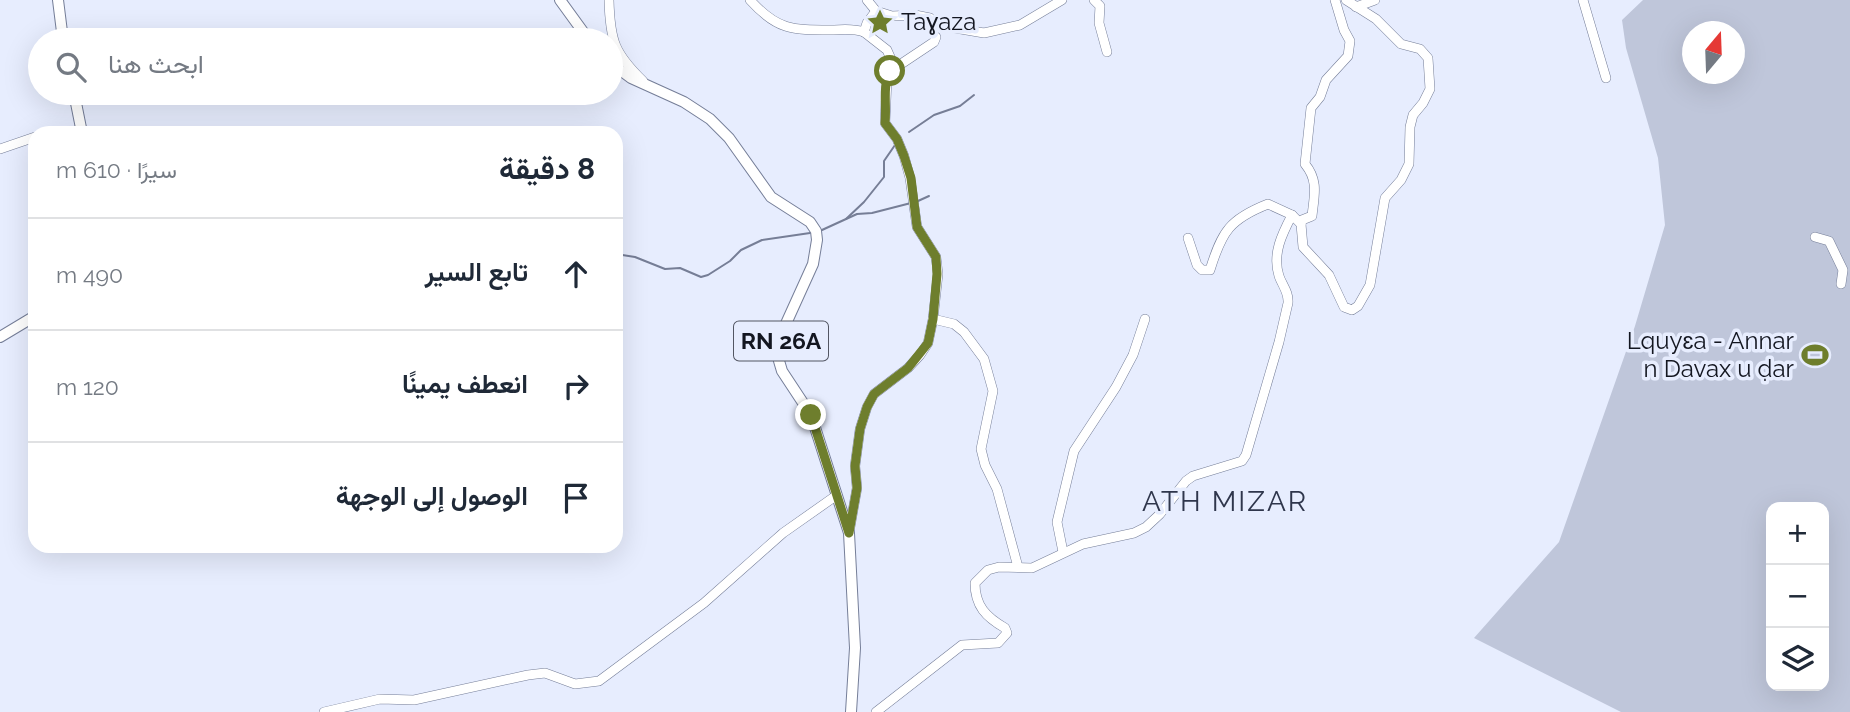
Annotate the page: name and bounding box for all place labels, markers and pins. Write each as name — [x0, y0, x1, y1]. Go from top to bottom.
place icon: Taɣaza — [865, 7, 895, 37]
place label: Taɣaza — [901, 7, 976, 36]
place label: Lquyɛa - Annar n Davax u ḍar — [1627, 326, 1795, 383]
sports icon: Lquyɛa - Annar n Davax u ḍar — [1800, 340, 1830, 370]

